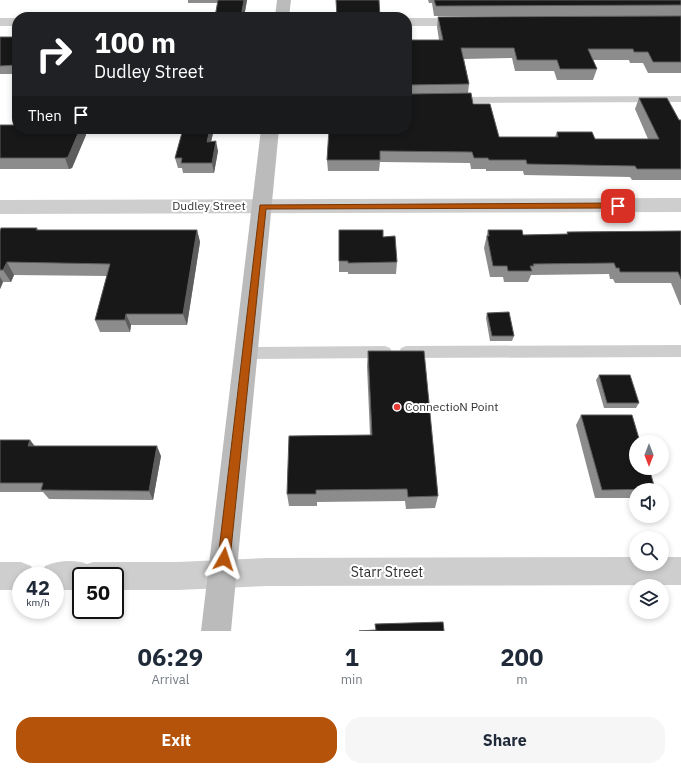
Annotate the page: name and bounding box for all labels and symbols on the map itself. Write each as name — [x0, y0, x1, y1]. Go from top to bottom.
pin — [601, 189, 635, 223]
street label: Dudley Street — [172, 198, 246, 213]
place label: ConnectioN Point — [405, 399, 498, 414]
marker: ConnectioN Point — [392, 402, 402, 412]
north arrow — [629, 435, 669, 475]
position arrow — [203, 538, 245, 580]
street label: Starr Street — [351, 563, 423, 581]
speed limit sign: 50 — [72, 567, 124, 619]

